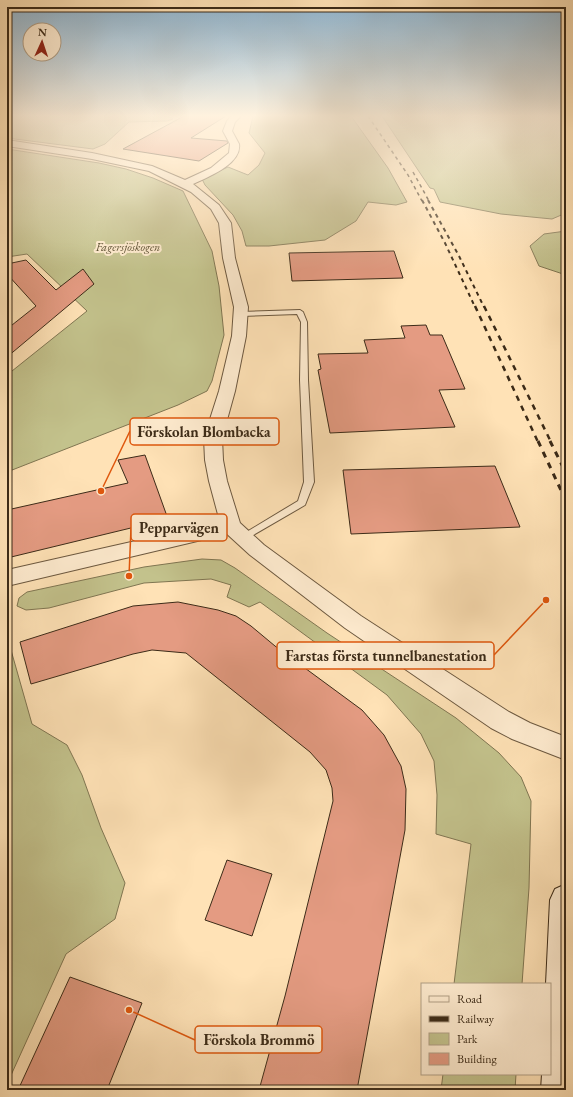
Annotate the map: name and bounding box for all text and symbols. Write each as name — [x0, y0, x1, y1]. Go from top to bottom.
north arrow — [22, 22, 62, 62]
text: N — [38, 25, 47, 39]
park label: Fagersjöskogen — [95, 239, 160, 255]
callout: Förskolan Blombacka — [130, 418, 279, 445]
text: Förskolan Blombacka — [137, 422, 271, 441]
callout: Pepparvägen — [131, 514, 227, 541]
text: Pepparvägen — [139, 518, 219, 537]
callout: Farstas första tunnelbanestation — [277, 642, 494, 669]
text: Farstas första tunnelbanestation — [285, 646, 487, 665]
legend — [421, 983, 551, 1075]
text: Road — [457, 991, 483, 1007]
text: Railway — [457, 1011, 495, 1027]
callout: Förskola Brommö — [195, 1026, 322, 1053]
text: Förskola Brommö — [203, 1030, 315, 1049]
text: Park — [457, 1031, 478, 1047]
text: Building — [457, 1051, 498, 1067]

